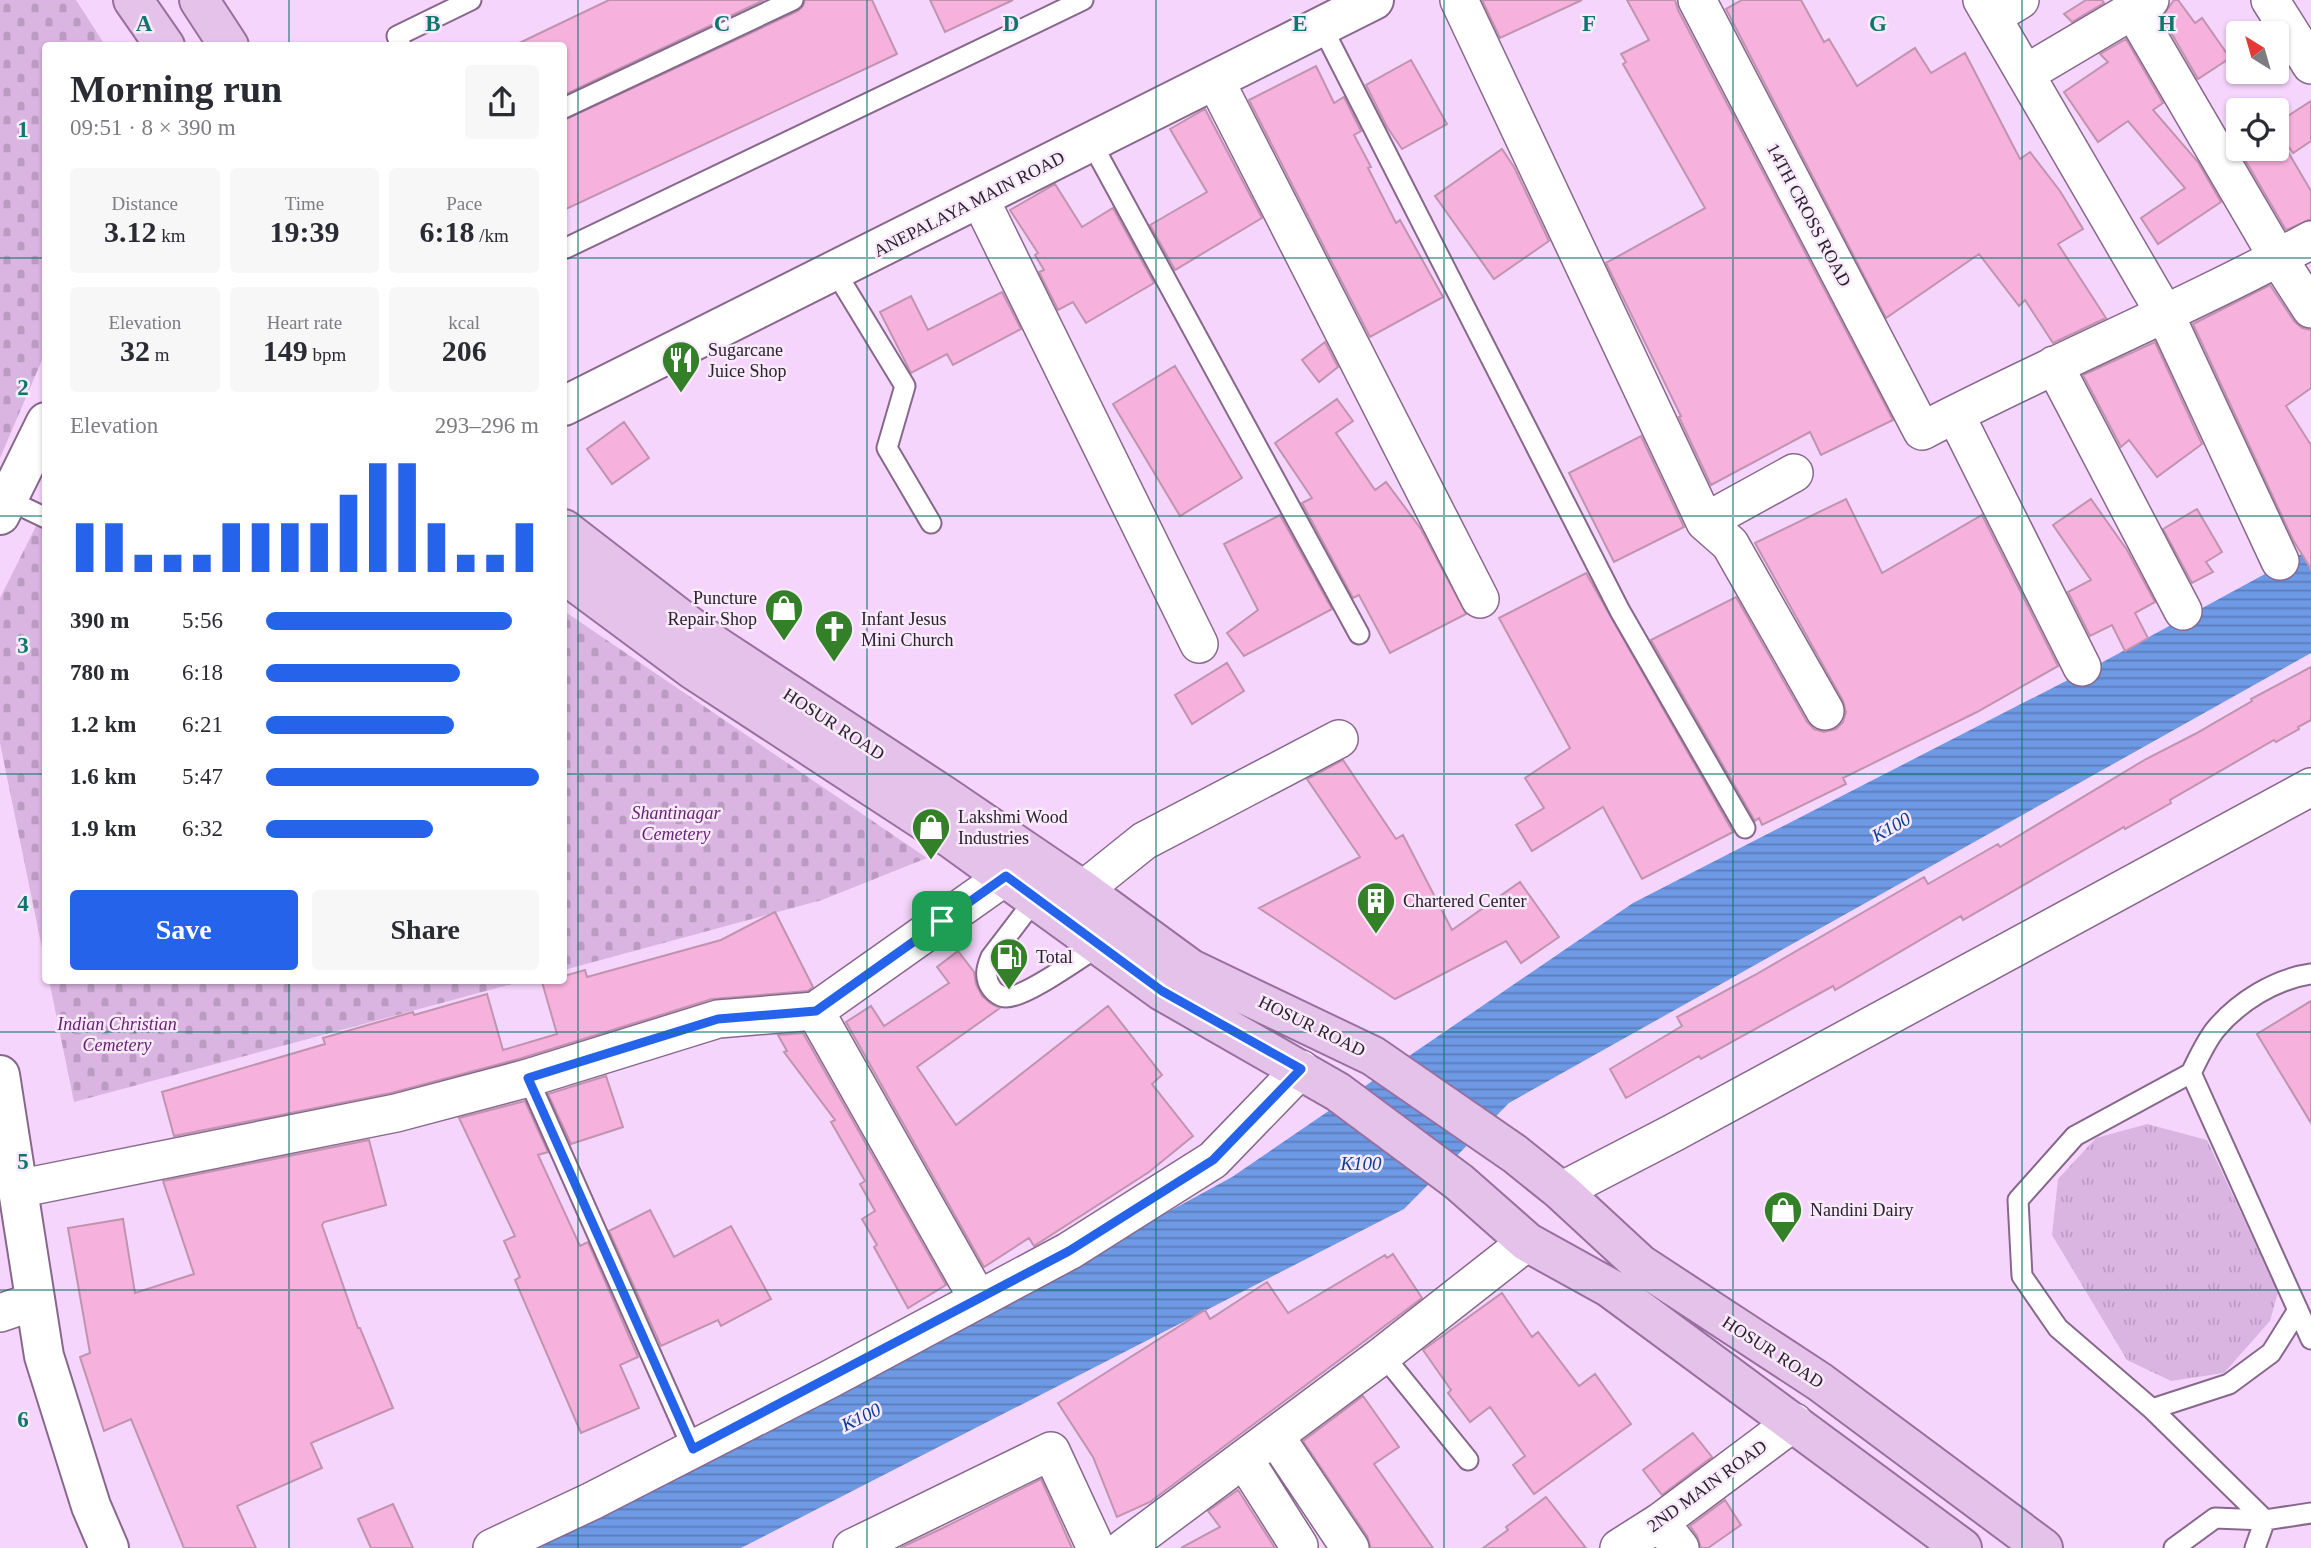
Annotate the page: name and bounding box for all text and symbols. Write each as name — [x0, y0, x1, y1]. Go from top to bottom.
text: A — [136, 11, 153, 36]
text: B — [425, 11, 441, 36]
text: C — [714, 11, 730, 36]
text: D — [1003, 11, 1019, 36]
text: E — [1292, 11, 1308, 36]
text: F — [1582, 11, 1596, 36]
text: G — [1869, 11, 1887, 36]
text: H — [2158, 11, 2176, 36]
north arrow — [2226, 21, 2289, 84]
map controls — [2226, 21, 2289, 161]
button: share — [465, 65, 539, 139]
text: Morning run — [70, 68, 282, 110]
button: locate — [2226, 98, 2289, 161]
text: 09:51 · 8 × 390 m — [70, 115, 236, 140]
text: 1 — [17, 117, 29, 142]
street label: 14TH CROSS ROAD — [1763, 140, 1855, 290]
street label: ANEPALAYA MAIN ROAD — [870, 147, 1068, 261]
text: Distance — [112, 193, 178, 214]
text: Time — [285, 193, 324, 214]
text: Pace — [446, 193, 482, 214]
text: 3.12 — [104, 215, 157, 248]
text: 19:39 — [269, 215, 339, 248]
text: 6:18 — [420, 215, 475, 248]
text: km — [157, 225, 186, 246]
text: /km — [475, 225, 509, 246]
text: Elevation — [108, 312, 181, 333]
text: Heart rate — [267, 312, 342, 333]
text: kcal — [448, 312, 480, 333]
text: 32 — [120, 334, 150, 367]
text: 149 — [263, 334, 308, 367]
text: 206 — [442, 334, 487, 367]
restaurant icon: Sugarcane Juice Shop — [660, 339, 702, 394]
place label: Sugarcane Juice Shop — [708, 340, 787, 381]
text: m — [150, 344, 170, 365]
text: bpm — [308, 344, 346, 365]
text: 2 — [17, 375, 29, 400]
text: Elevation — [70, 413, 158, 438]
text: 293–296 m — [435, 413, 539, 438]
shop icon: Puncture Repair Shop — [763, 587, 805, 642]
place label: Puncture Repair Shop — [668, 588, 757, 629]
text: 390 m — [70, 608, 129, 633]
text: 5:56 — [182, 608, 223, 633]
church icon: Infant Jesus Mini Church — [813, 608, 855, 663]
place label: Infant Jesus Mini Church — [861, 609, 954, 650]
text: 3 — [17, 633, 29, 658]
text: 780 m — [70, 660, 129, 685]
text: 6:18 — [182, 660, 223, 685]
street label: HOSUR ROAD — [780, 684, 888, 764]
text: 1.2 km — [70, 712, 136, 737]
text: 6:21 — [182, 712, 223, 737]
text: 1.6 km — [70, 764, 136, 789]
text: 5:47 — [182, 764, 223, 789]
park label: Shantinagar Cemetery — [631, 803, 721, 844]
shop icon: Lakshmi Wood Industries — [910, 806, 952, 861]
place label: Lakshmi Wood Industries — [958, 807, 1068, 848]
water label: K100 — [1867, 808, 1915, 847]
text: 1.9 km — [70, 816, 136, 841]
text: 6:32 — [182, 816, 223, 841]
building icon: Chartered Center — [1355, 880, 1397, 935]
button: Save — [70, 890, 298, 970]
button: Share — [312, 890, 539, 970]
text: 4 — [17, 891, 29, 916]
pin — [912, 891, 972, 951]
place label: Chartered Center — [1403, 891, 1526, 911]
icon: arrive — [923, 902, 961, 940]
fuel station icon: Total — [988, 936, 1030, 991]
place label: Total — [1036, 947, 1073, 967]
street label: HOSUR ROAD — [1255, 991, 1369, 1061]
park label: Indian Christian Cemetery — [56, 1014, 177, 1055]
text: 5 — [17, 1149, 29, 1174]
water label: K100 — [1339, 1153, 1382, 1174]
shop icon: Nandini Dairy — [1762, 1189, 1804, 1244]
place label: Nandini Dairy — [1810, 1200, 1913, 1220]
street label: HOSUR ROAD — [1719, 1312, 1827, 1392]
water label: K100 — [837, 1398, 885, 1436]
text: 6 — [17, 1407, 29, 1432]
street label: 2ND MAIN ROAD — [1643, 1436, 1771, 1536]

